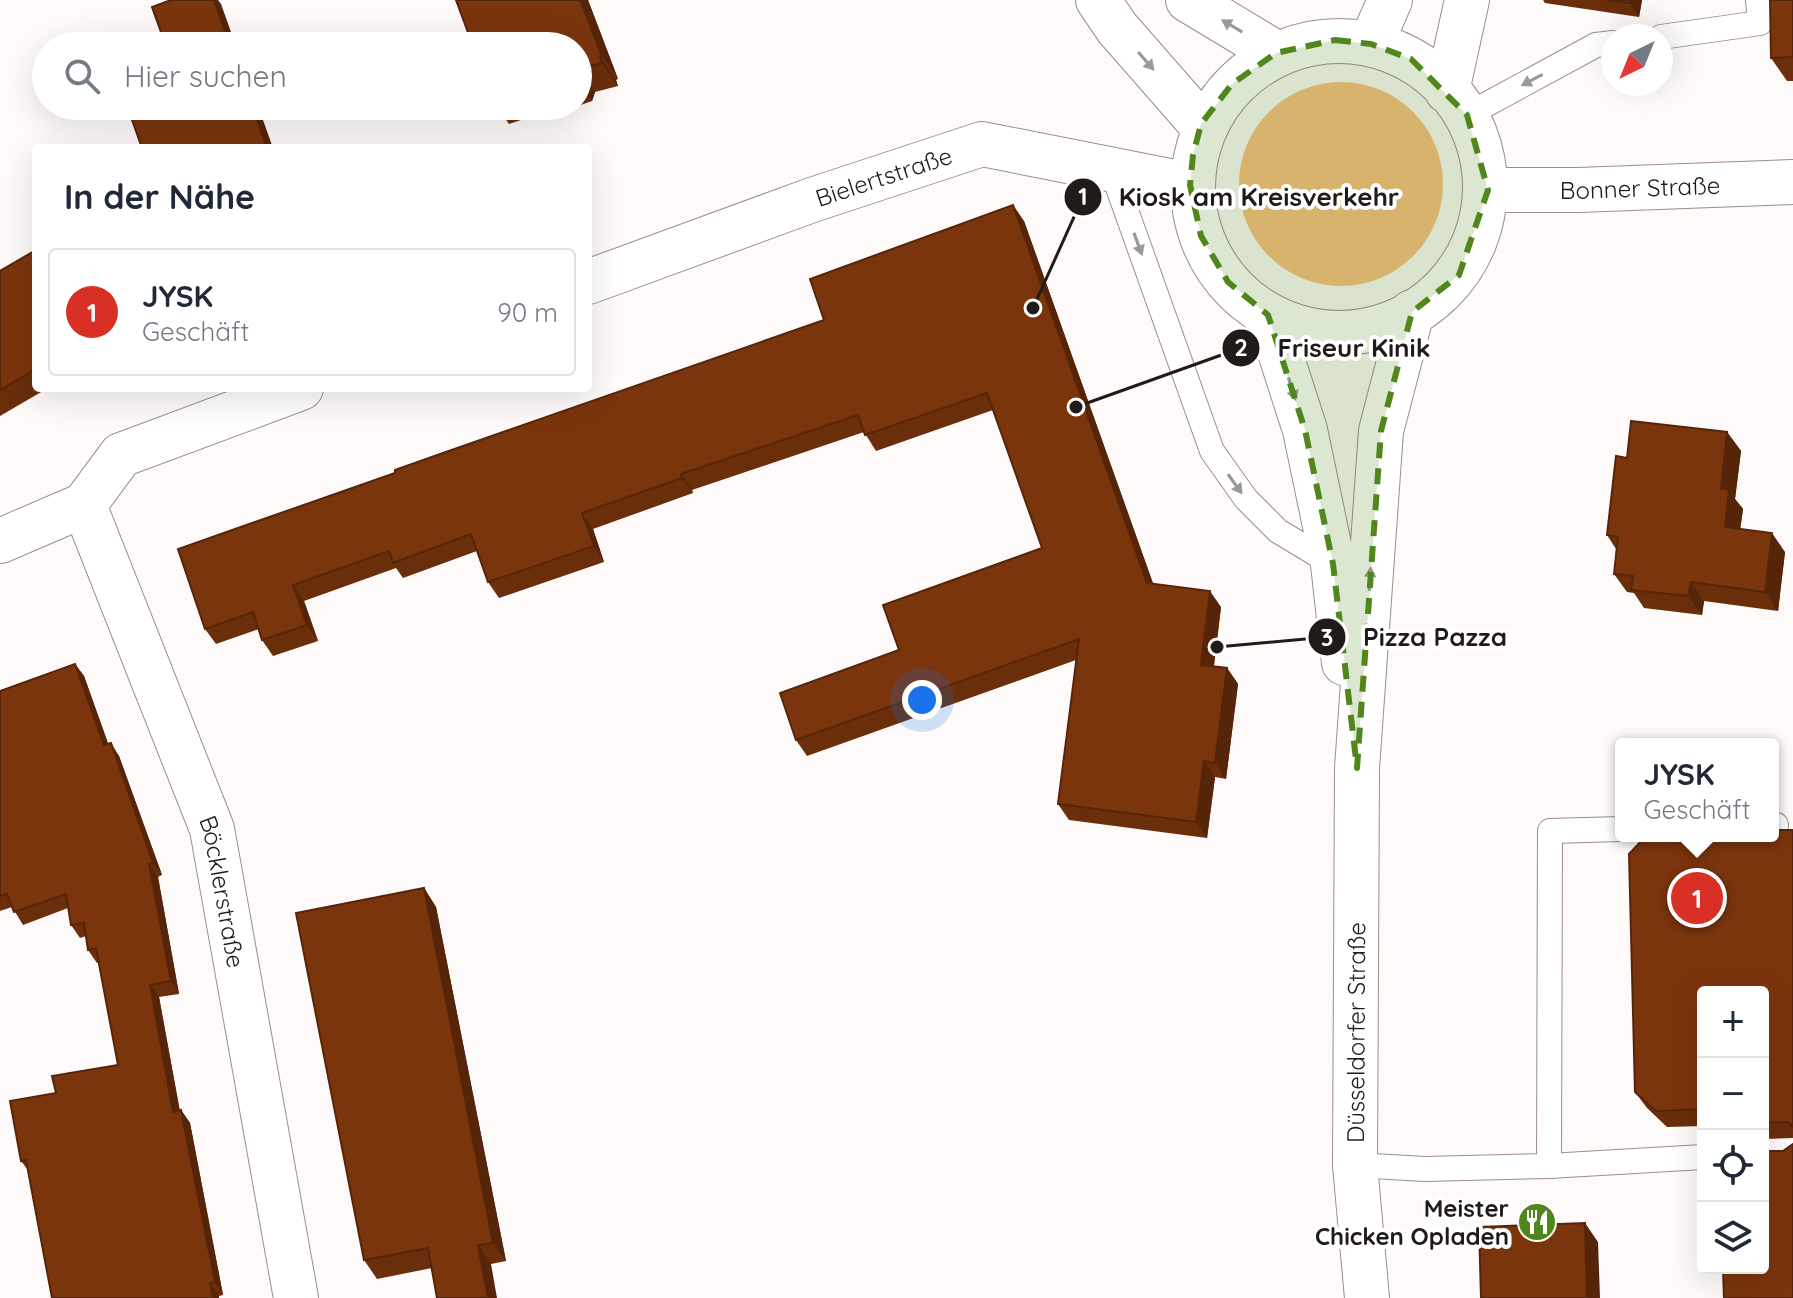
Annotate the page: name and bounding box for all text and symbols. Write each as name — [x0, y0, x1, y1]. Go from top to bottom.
one-way arrow — [1221, 20, 1243, 34]
north arrow — [1601, 24, 1673, 96]
search box — [32, 32, 592, 120]
one-way arrow — [1137, 51, 1154, 71]
icon: search — [60, 54, 104, 98]
text: Hier suchen — [124, 57, 287, 95]
one-way arrow — [1520, 74, 1543, 87]
street label: Bielertstraße — [812, 140, 956, 213]
street label: Bonner Straße — [1560, 170, 1721, 205]
callout: Kiosk am Kreisverkehr — [1063, 172, 1415, 222]
text: In der Nähe — [64, 175, 255, 218]
text: Kiosk am Kreisverkehr — [1119, 180, 1399, 213]
text: 1 — [1078, 181, 1088, 211]
one-way arrow — [1132, 232, 1145, 256]
text: JYSK — [142, 277, 213, 315]
text: 1 — [87, 296, 97, 329]
text: 90 m — [497, 296, 558, 329]
text: Geschäft — [142, 315, 249, 348]
callout: Friseur Kinik — [1221, 323, 1446, 373]
text: Friseur Kinik — [1277, 331, 1431, 364]
text: 2 — [1234, 332, 1248, 362]
one-way arrow — [1286, 378, 1299, 402]
one-way arrow — [1227, 473, 1243, 495]
one-way arrow — [1364, 566, 1377, 591]
callout: Pizza Pazza — [1307, 612, 1523, 662]
text: Pizza Pazza — [1363, 620, 1507, 653]
text: 3 — [1321, 622, 1333, 652]
your location — [902, 680, 942, 720]
popup — [1615, 738, 1779, 842]
text: JYSK — [1643, 755, 1715, 793]
text: Geschäft — [1643, 793, 1751, 826]
street label: Böcklerstraße — [193, 811, 252, 970]
pin: 1 — [1671, 868, 1723, 928]
street label: Düsseldorfer Straße — [1340, 922, 1371, 1143]
map controls — [1697, 986, 1769, 1274]
button: + — [1697, 986, 1769, 1058]
button: − — [1697, 1058, 1769, 1130]
button: locate — [1697, 1130, 1769, 1202]
place label: Meister Chicken Opladen — [1315, 1193, 1509, 1251]
restaurant icon: Meister Chicken Opladen — [1516, 1201, 1558, 1243]
button: layers — [1697, 1202, 1769, 1274]

